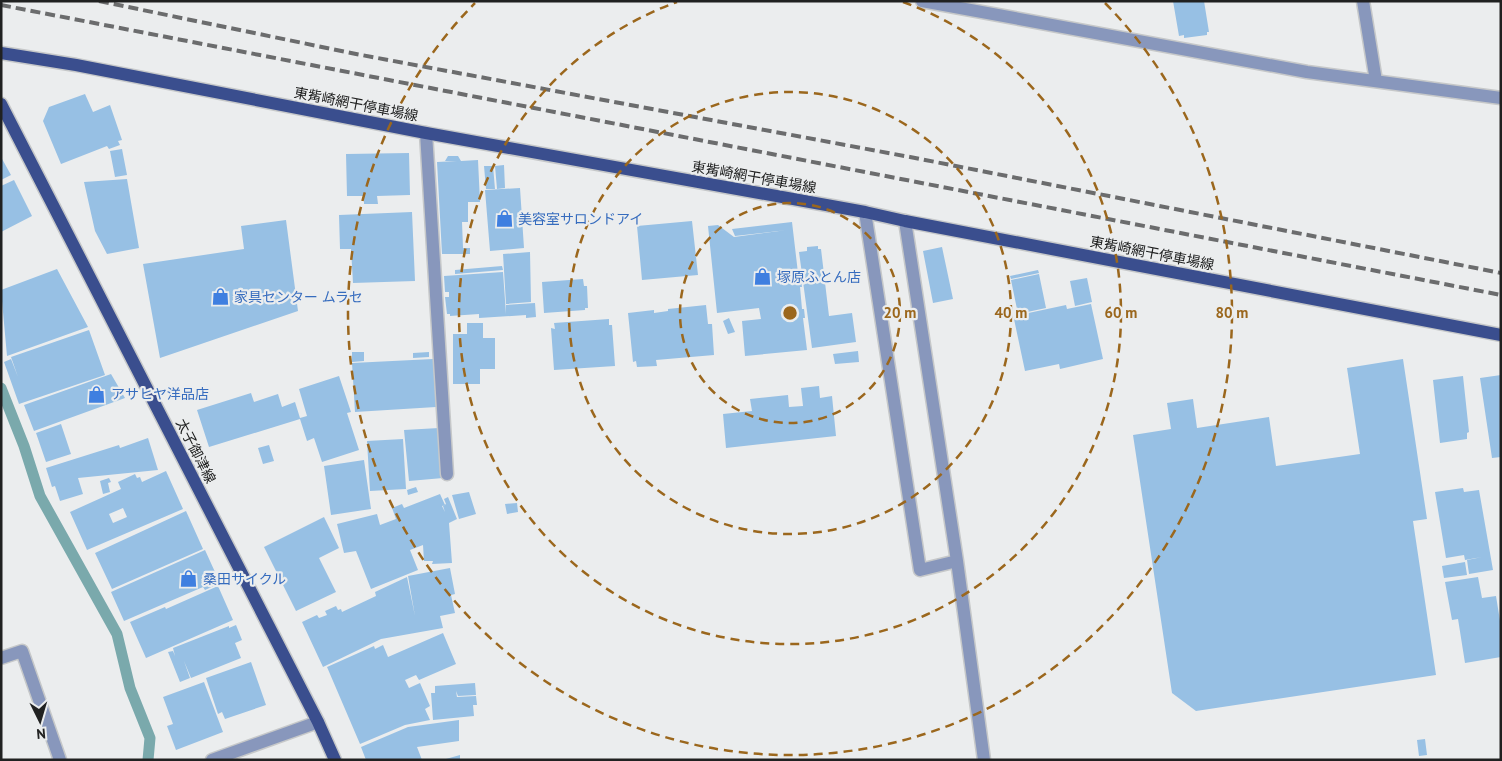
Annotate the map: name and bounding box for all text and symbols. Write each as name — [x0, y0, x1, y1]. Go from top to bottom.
street label: 東觜崎網干停車場線 — [292, 83, 420, 125]
street label: 東觜崎網干停車場線 — [690, 157, 818, 197]
shop icon: 美容室サロンドアイ — [494, 209, 514, 229]
place label: 美容室サロンドアイ — [518, 210, 643, 228]
street label: 東觜崎網干停車場線 — [1088, 232, 1216, 274]
shop icon: 塚原ふとん店 — [753, 267, 773, 287]
place label: 塚原ふとん店 — [777, 268, 861, 286]
shop icon: 家具センター ムラセ — [210, 287, 230, 307]
place label: 家具センター ムラセ — [234, 288, 363, 306]
text: 20 m — [884, 303, 916, 322]
text: 40 m — [995, 303, 1027, 322]
text: 60 m — [1105, 303, 1137, 322]
text: 80 m — [1216, 303, 1248, 322]
centre of rings — [781, 304, 799, 322]
shop icon: アサヒヤ洋品店 — [87, 384, 107, 404]
place label: アサヒヤ洋品店 — [111, 385, 209, 403]
street label: 太子御津線 — [172, 416, 220, 486]
shop icon: 桑田サイクル — [179, 569, 199, 589]
place label: 桑田サイクル — [203, 570, 286, 588]
north arrow — [15, 696, 65, 746]
text: N — [36, 725, 47, 743]

